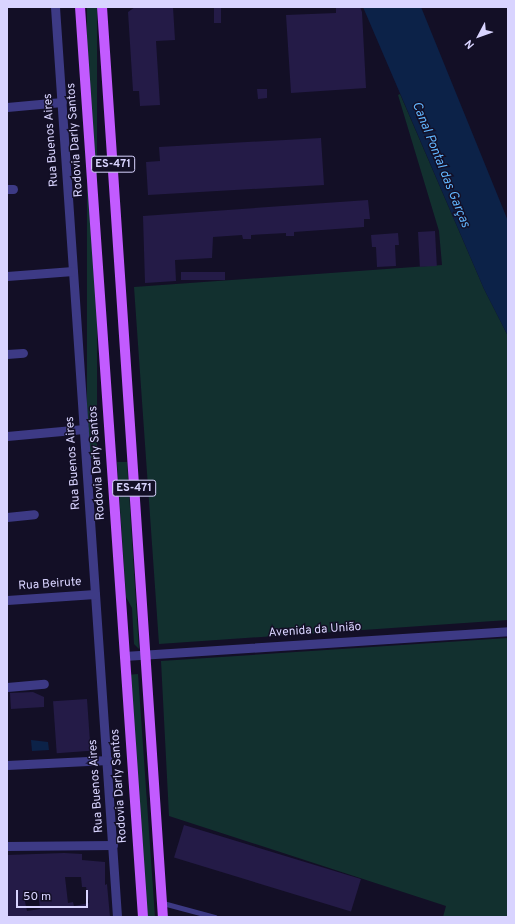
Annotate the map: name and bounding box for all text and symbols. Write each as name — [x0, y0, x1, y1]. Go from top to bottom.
north arrow — [459, 16, 499, 56]
text: N — [462, 36, 478, 51]
street label: Rodovia Darly Santos — [65, 82, 87, 198]
street label: Rua Buenos Aires — [42, 92, 62, 188]
water label: Canal Pontal das Garças — [408, 100, 472, 230]
road number: ES-471 — [91, 155, 135, 173]
street label: Rodovia Darly Santos — [87, 405, 109, 521]
street label: Rua Buenos Aires — [64, 415, 84, 511]
road number: ES-471 — [112, 479, 156, 497]
street label: Rua Beirute — [18, 576, 82, 594]
street label: Avenida da União — [268, 621, 362, 641]
street label: Rodovia Darly Santos — [109, 728, 131, 844]
street label: Rua Buenos Aires — [87, 738, 107, 834]
scale bar — [18, 882, 90, 908]
text: 50 m — [23, 889, 51, 905]

